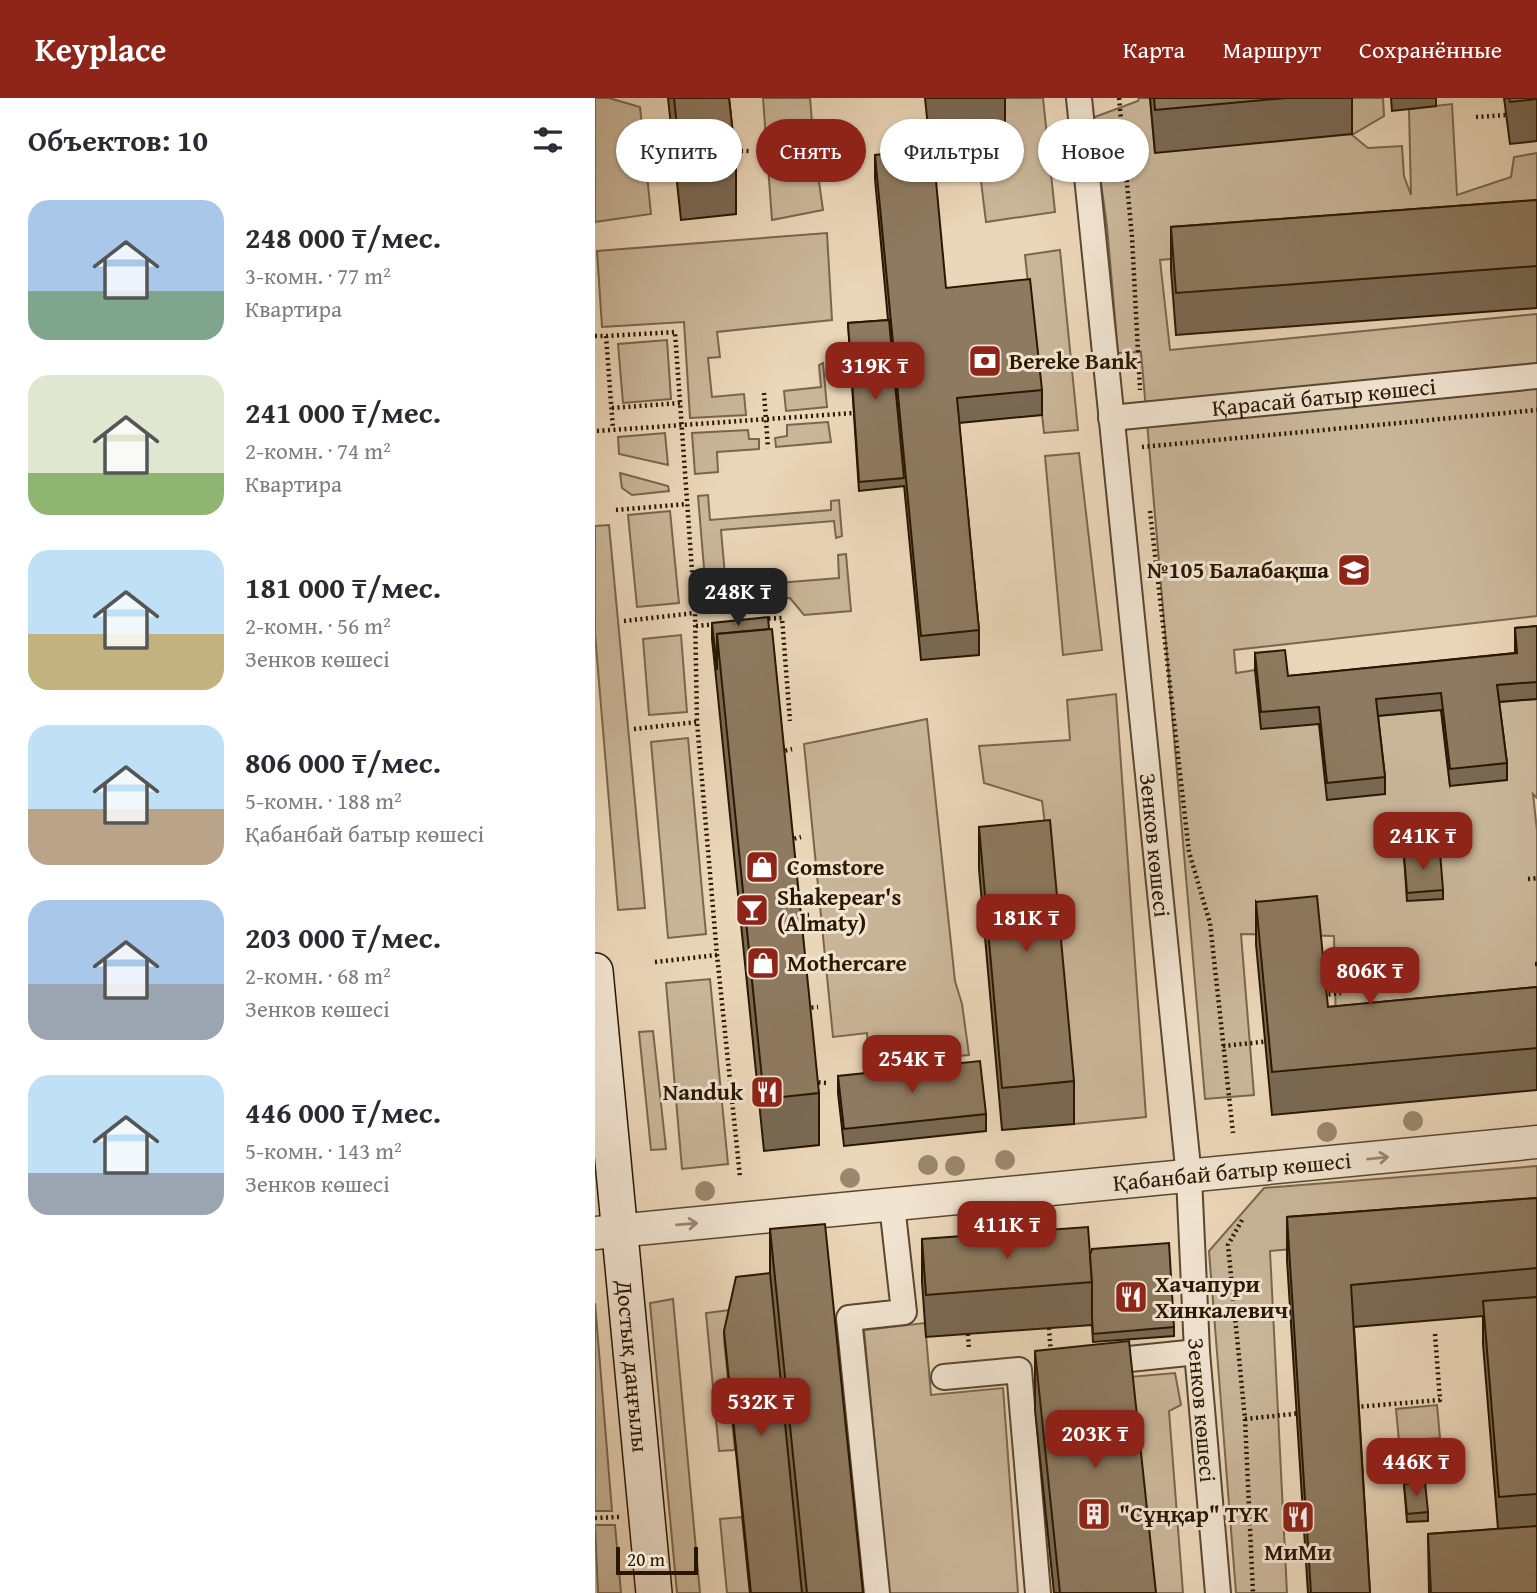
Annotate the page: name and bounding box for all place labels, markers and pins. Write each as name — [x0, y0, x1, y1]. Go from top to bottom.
pin: 319K ₸ — [818, 342, 932, 402]
bank icon: Bereke Bank — [966, 342, 1004, 380]
place label: Bereke Bank — [1009, 344, 1139, 377]
school or university icon: №105 Балабақша — [1335, 551, 1373, 589]
place label: №105 Балабақша — [1146, 553, 1329, 586]
pin: 248K ₸ — [681, 568, 795, 628]
pin: 241K ₸ — [1366, 812, 1480, 872]
shop icon: Comstore — [743, 848, 781, 886]
place label: Comstore — [787, 850, 884, 883]
place label: Shakepear's (Almaty) — [777, 880, 902, 939]
bar icon: Shakepear's (Almaty) — [733, 891, 771, 929]
pin: 181K ₸ — [969, 894, 1083, 954]
shop icon: Mothercare — [744, 944, 782, 982]
place label: Mothercare — [787, 946, 907, 979]
pin: 806K ₸ — [1313, 948, 1427, 1007]
pin: 254K ₸ — [855, 1035, 969, 1095]
restaurant icon: Nanduk — [748, 1073, 786, 1111]
place label: Nanduk — [663, 1075, 744, 1108]
pin: 411K ₸ — [950, 1202, 1064, 1261]
place label: Хачапури Хинкалевич — [1155, 1267, 1288, 1326]
restaurant icon: Хачапури Хинкалевич — [1112, 1278, 1150, 1316]
pin: 532K ₸ — [704, 1378, 818, 1438]
pin: 203K ₸ — [1038, 1410, 1152, 1470]
pin: 446K ₸ — [1359, 1438, 1473, 1498]
building icon: "Сұңқар" ТҮК — [1075, 1495, 1113, 1533]
place label: "Сұңқар" ТҮК — [1119, 1497, 1269, 1530]
restaurant icon: МиМи — [1279, 1498, 1317, 1536]
place label: МиМи — [1264, 1535, 1332, 1568]

